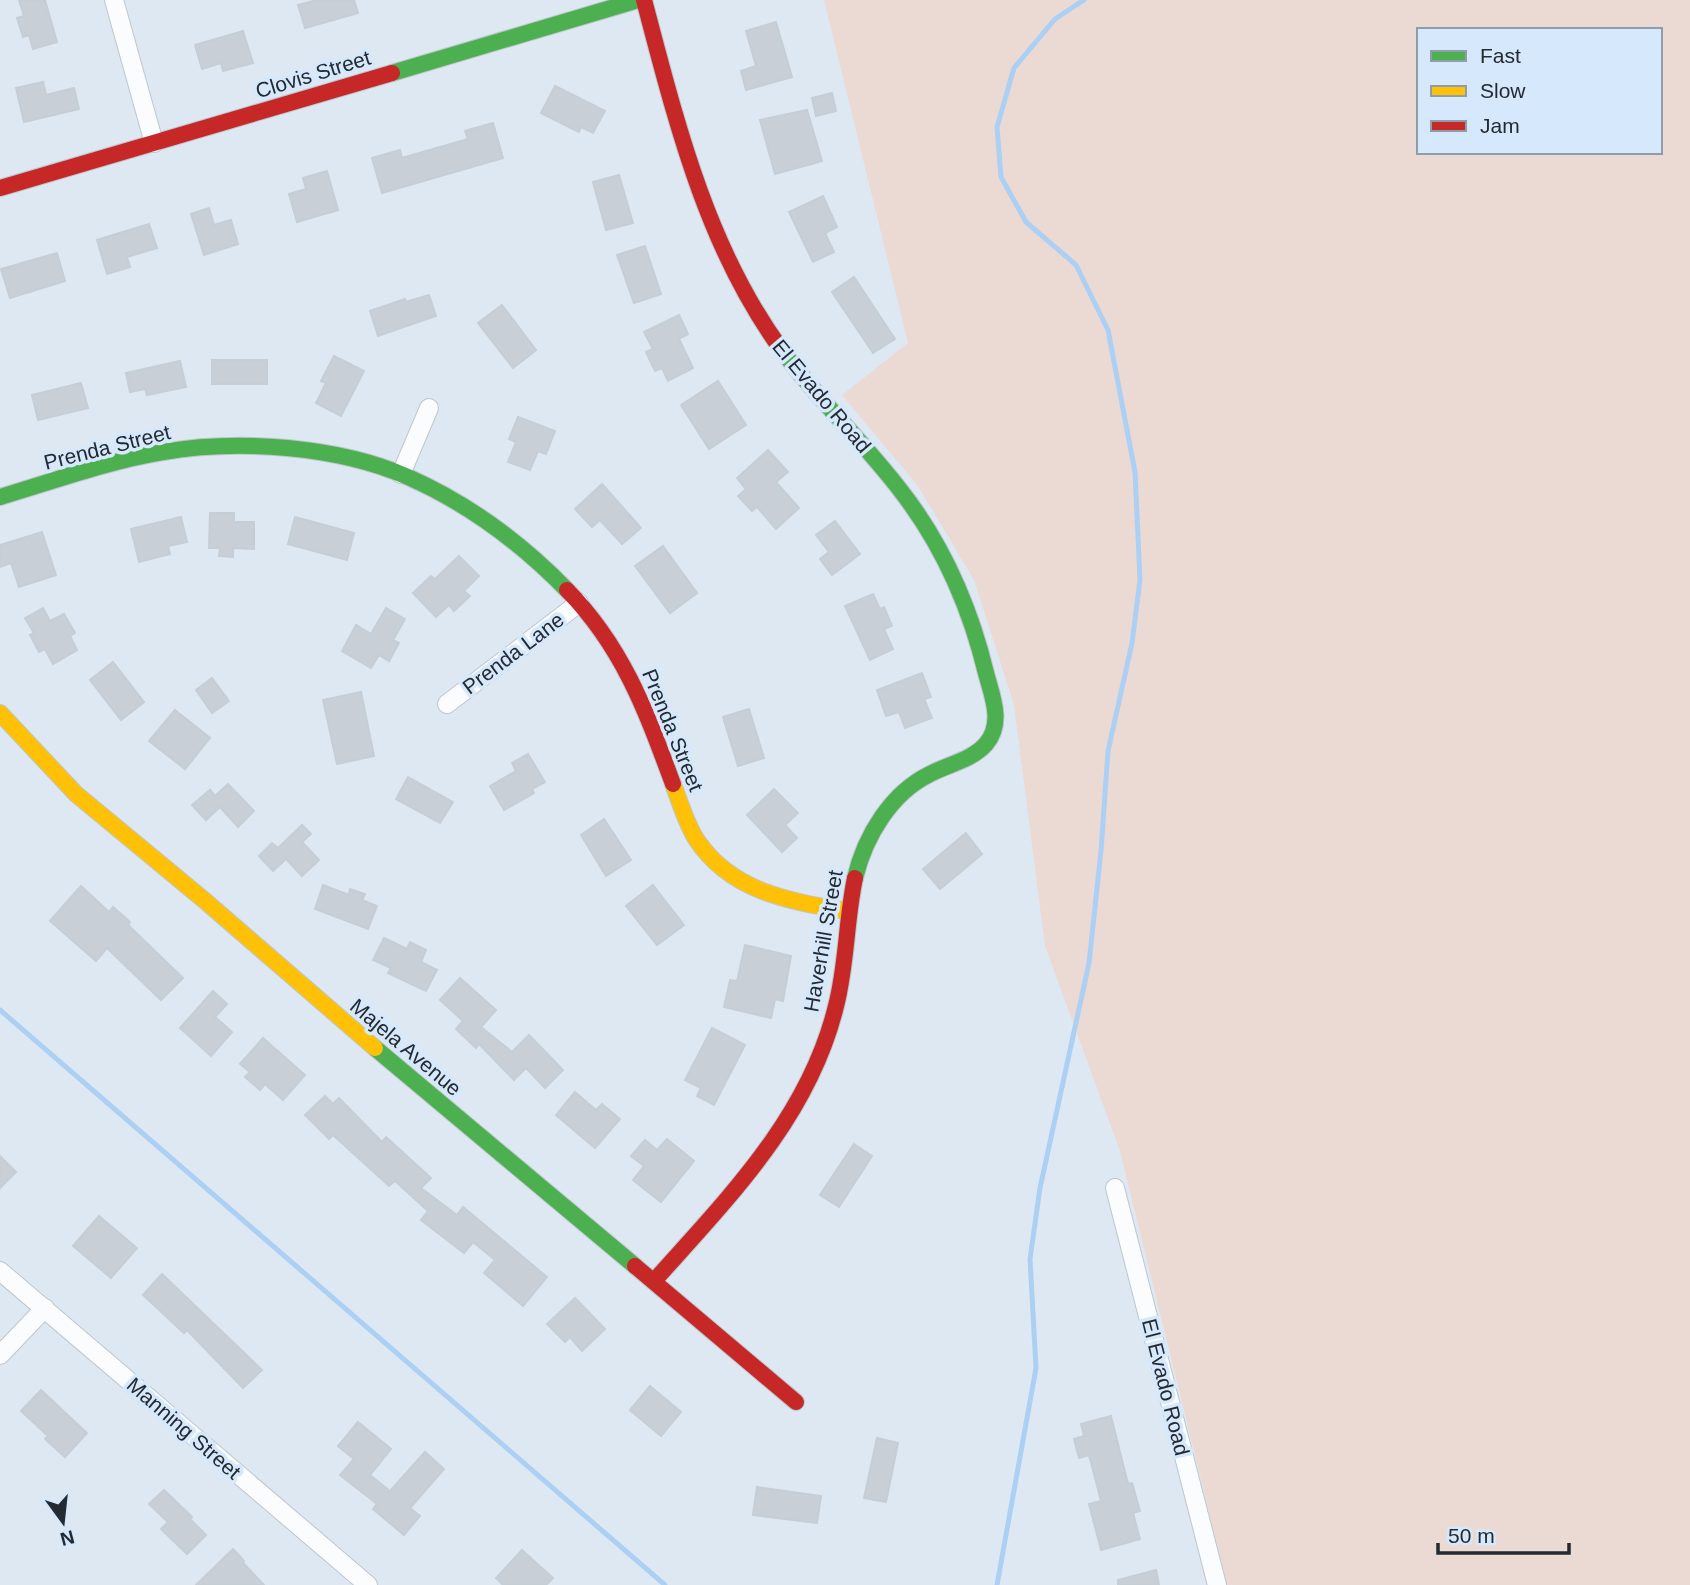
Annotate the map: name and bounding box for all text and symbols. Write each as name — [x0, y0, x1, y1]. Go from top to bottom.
legend — [1417, 28, 1662, 154]
text: Fast — [1480, 44, 1521, 67]
street label: Clovis Street — [253, 46, 373, 102]
text: Slow — [1480, 79, 1526, 102]
text: Jam — [1480, 114, 1520, 137]
street label: El Evado Road — [768, 335, 876, 457]
street label: Prenda Street — [41, 420, 173, 474]
street label: Prenda Lane — [458, 608, 568, 698]
street label: Prenda Street — [638, 666, 708, 795]
street label: Haverhill Street — [799, 868, 847, 1014]
street label: Majela Avenue — [346, 994, 466, 1100]
street label: El Evado Road — [1138, 1316, 1194, 1458]
street label: Manning Street — [123, 1373, 245, 1484]
north arrow — [28, 1487, 98, 1557]
scale bar — [1438, 1512, 1569, 1556]
text: 50 m — [1448, 1524, 1495, 1547]
text: N — [58, 1526, 77, 1550]

